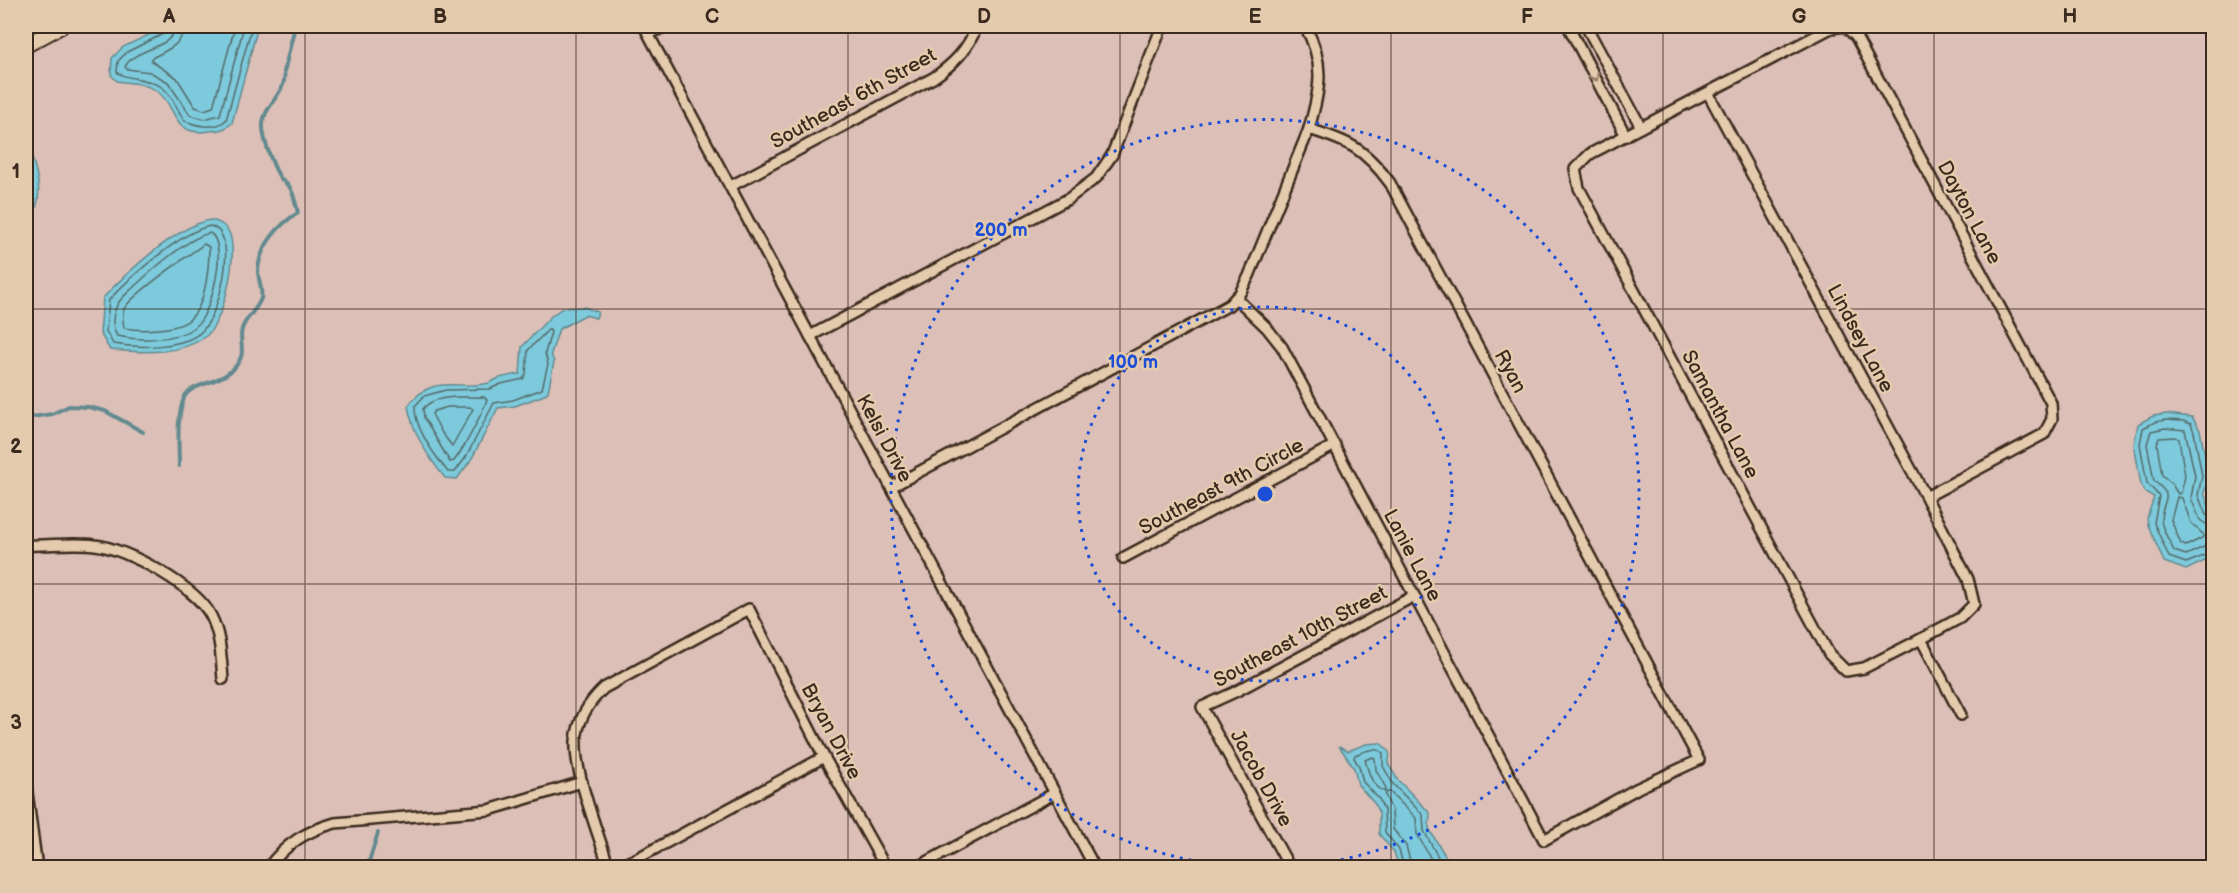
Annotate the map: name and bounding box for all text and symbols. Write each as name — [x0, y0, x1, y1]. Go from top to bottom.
text: A — [162, 5, 176, 29]
text: B — [433, 5, 447, 29]
text: C — [705, 5, 719, 29]
text: D — [977, 5, 991, 29]
text: E — [1249, 5, 1262, 29]
text: F — [1521, 5, 1533, 29]
text: G — [1792, 5, 1807, 29]
text: H — [2063, 5, 2077, 29]
street label: Southeast 6th Street — [767, 43, 940, 154]
one-way arrow — [1588, 71, 1599, 82]
street label: Dayton Lane — [1932, 157, 2006, 268]
text: 1 — [12, 160, 20, 184]
text: 200 m — [974, 220, 1028, 241]
street label: Lindsey Lane — [1822, 280, 1899, 397]
street label: Ryan — [1489, 346, 1531, 397]
street label: Samantha Lane — [1676, 346, 1764, 483]
text: 100 m — [1108, 352, 1158, 373]
street label: Kelsi Drive — [851, 390, 917, 487]
street label: Southeast 9th Circle — [1135, 433, 1308, 540]
text: 2 — [10, 435, 22, 459]
centre of rings — [1255, 484, 1275, 504]
street label: Lanie Lane — [1378, 505, 1446, 606]
street label: Southeast 10th Street — [1210, 581, 1391, 693]
street label: Bryan Drive — [796, 679, 867, 784]
text: 3 — [10, 711, 22, 735]
street label: Jacob Drive — [1225, 726, 1298, 831]

